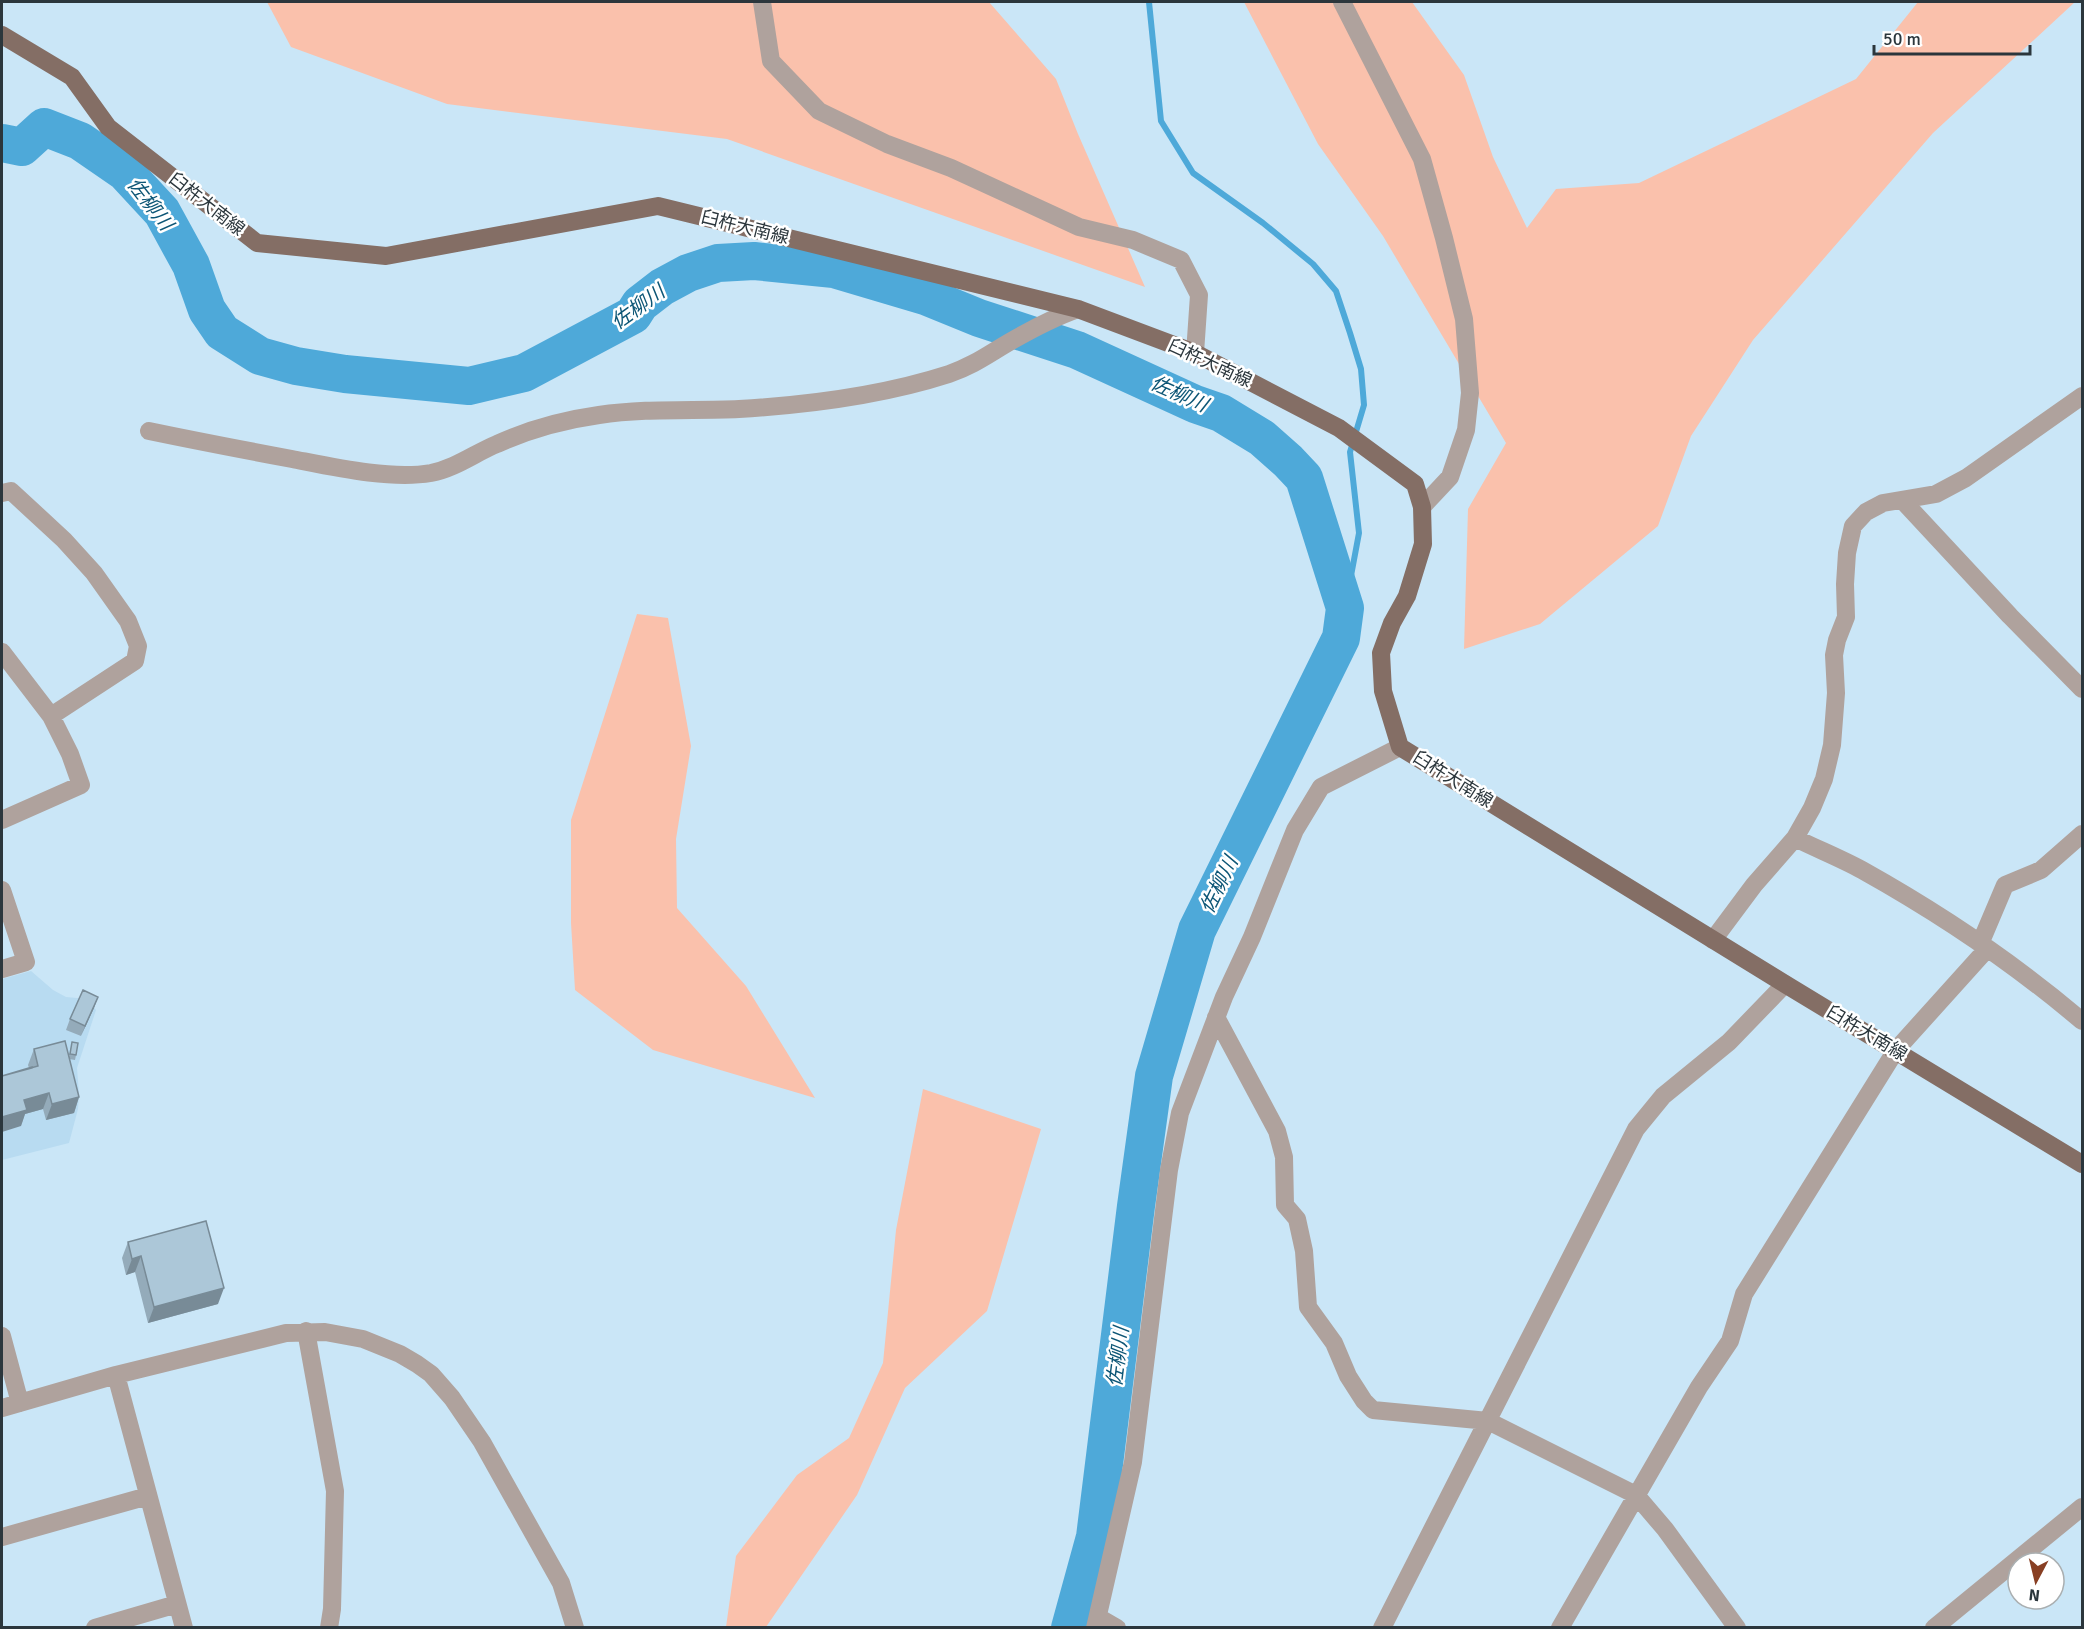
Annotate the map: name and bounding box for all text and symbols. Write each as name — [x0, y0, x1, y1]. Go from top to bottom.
scale bar — [1874, 18, 2030, 56]
text: 50 m — [1883, 28, 1921, 50]
street label: 臼杵大南線 — [165, 168, 249, 240]
water label: 佐柳川 — [122, 173, 180, 237]
street label: 臼杵大南線 — [699, 205, 791, 249]
water label: 佐柳川 — [606, 278, 671, 335]
street label: 臼杵大南線 — [1165, 334, 1255, 392]
water label: 佐柳川 — [1147, 370, 1213, 418]
street label: 臼杵大南線 — [1409, 746, 1497, 812]
water label: 佐柳川 — [1195, 851, 1244, 917]
street label: 臼杵大南線 — [1823, 1000, 1911, 1066]
water label: 佐柳川 — [1102, 1324, 1134, 1388]
north arrow — [2006, 1551, 2066, 1611]
text: N — [2028, 1584, 2041, 1605]

